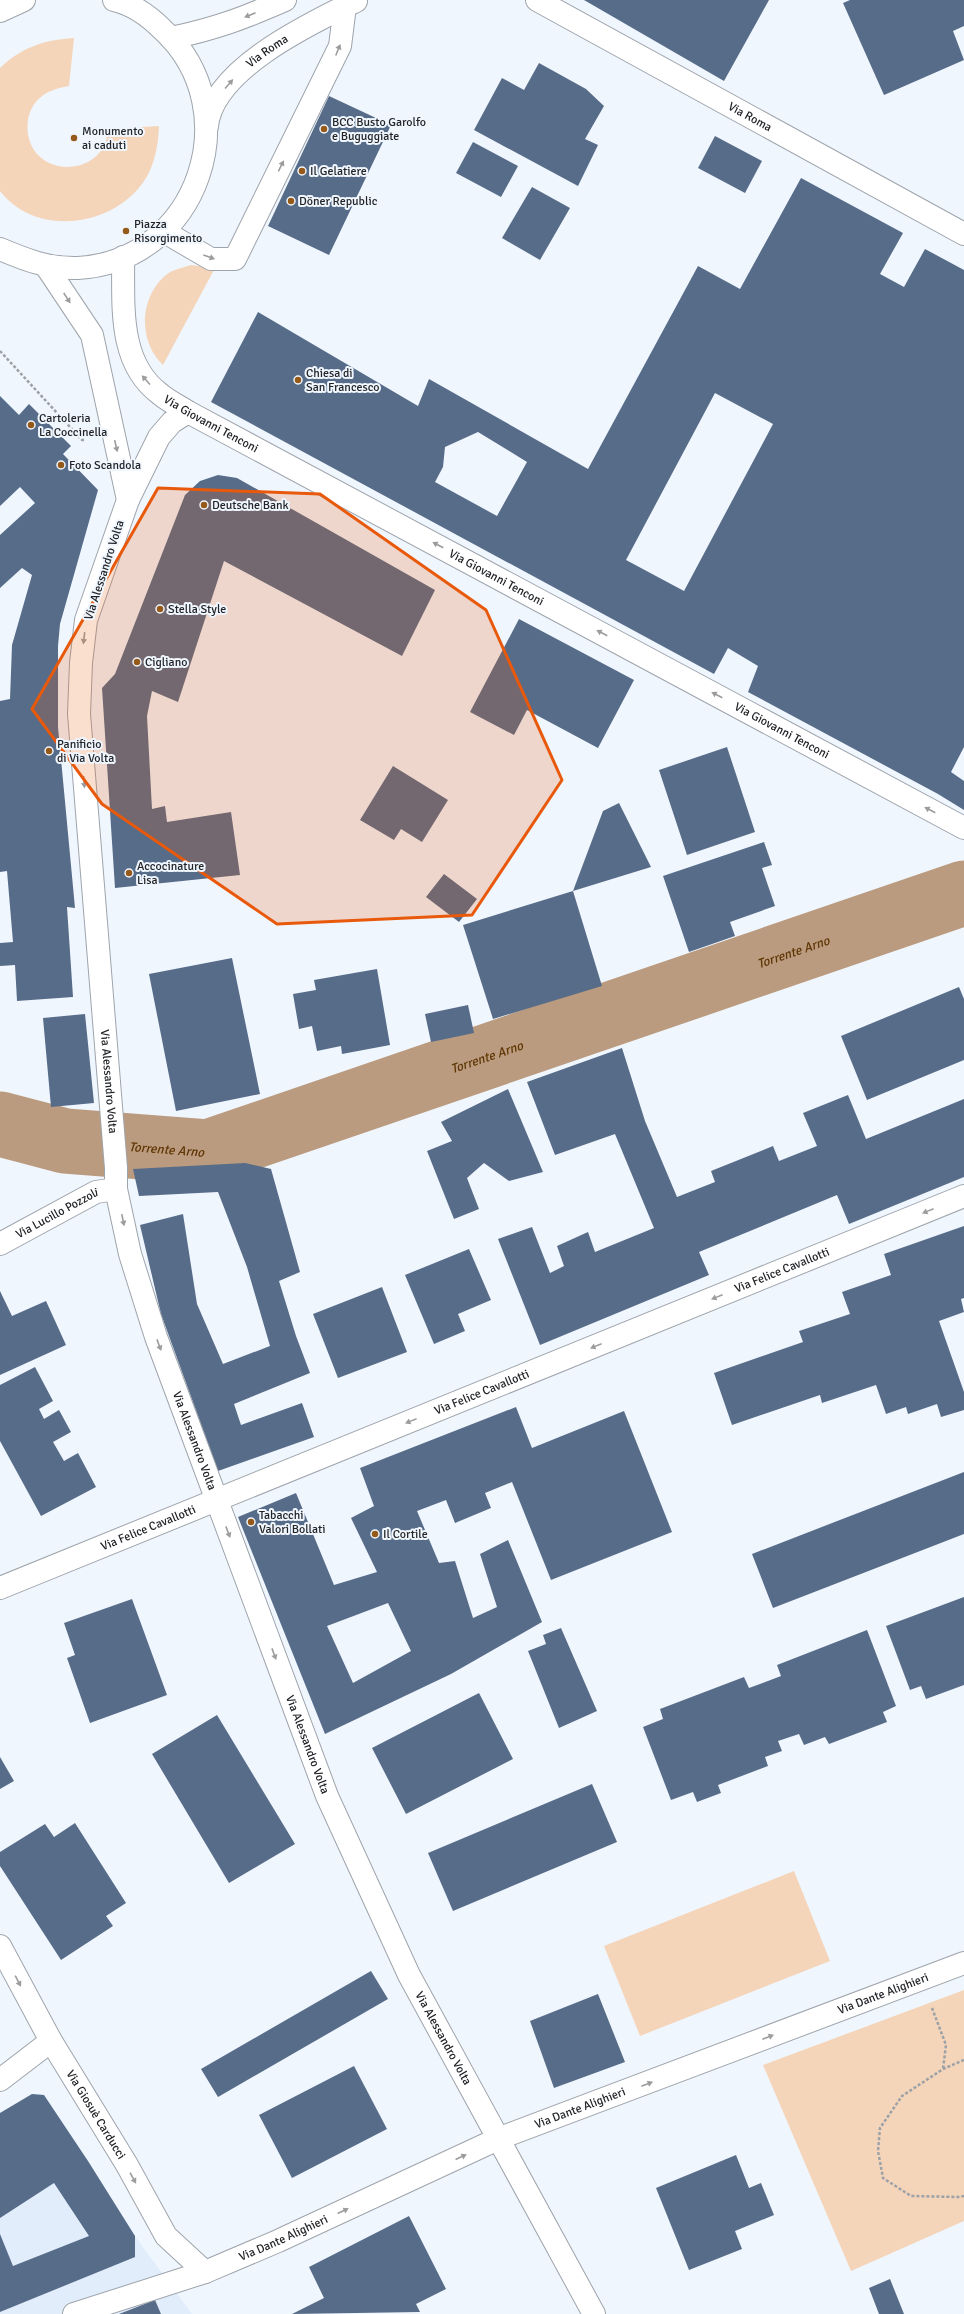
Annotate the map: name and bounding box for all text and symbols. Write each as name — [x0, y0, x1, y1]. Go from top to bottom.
one-way arrow — [243, 13, 255, 19]
street label: Via Roma — [243, 32, 291, 71]
one-way arrow — [336, 43, 342, 55]
one-way arrow — [224, 79, 234, 89]
street label: Via Roma — [725, 99, 774, 135]
place label: BCC Busto Garolfo e Buguggiate — [332, 115, 426, 144]
place label: Monumento ai caduti — [82, 124, 144, 153]
marker: BCC Busto Garolfo e Buguggiate — [319, 124, 329, 134]
marker: Monumento ai caduti — [69, 133, 79, 143]
one-way arrow — [278, 161, 284, 172]
place label: Il Gelatiere — [310, 164, 367, 179]
marker: Il Gelatiere — [297, 166, 307, 176]
place label: Döner Republic — [299, 194, 378, 209]
marker: Döner Republic — [286, 196, 296, 206]
place label: Piazza Risorgimento — [134, 217, 202, 246]
marker: Piazza Risorgimento — [121, 226, 131, 236]
one-way arrow — [203, 253, 215, 260]
one-way arrow — [63, 293, 71, 303]
place label: Chiesa di San Francesco — [306, 366, 380, 395]
one-way arrow — [142, 375, 151, 385]
marker: Chiesa di San Francesco — [293, 375, 303, 385]
street label: Via Giovanni Tenconi — [161, 392, 261, 456]
place label: Cartoleria La Coccinella — [39, 411, 107, 440]
marker: Cartoleria La Coccinella — [26, 420, 36, 430]
one-way arrow — [113, 440, 119, 453]
place label: Foto Scandola — [69, 458, 141, 473]
marker: Foto Scandola — [56, 460, 66, 470]
place label: Deutsche Bank — [212, 498, 289, 513]
marker: Deutsche Bank — [199, 500, 209, 510]
street label: Via Alessandro Volta — [81, 518, 128, 622]
one-way arrow — [433, 542, 444, 549]
street label: Via Giovanni Tenconi — [446, 546, 546, 609]
place label: Stella Style — [168, 602, 226, 617]
marker: Stella Style — [155, 604, 165, 614]
one-way arrow — [596, 630, 608, 637]
one-way arrow — [81, 632, 87, 644]
place label: Cigliano — [145, 655, 187, 670]
marker: Cigliano — [132, 657, 142, 667]
one-way arrow — [711, 692, 722, 698]
street label: Via Giovanni Tenconi — [732, 699, 832, 762]
place label: Panificio di Via Volta — [57, 737, 114, 766]
marker: Panificio di Via Volta — [44, 746, 54, 756]
one-way arrow — [81, 776, 88, 788]
one-way arrow — [924, 806, 936, 813]
place label: Accocinature Lisa — [137, 859, 204, 888]
marker: Accocinature Lisa — [124, 868, 134, 878]
water label: Torrente Arno — [755, 932, 833, 972]
street label: Via Alessandro Volta — [97, 1029, 120, 1134]
water label: Torrente Arno — [449, 1037, 526, 1077]
water label: Torrente Arno — [128, 1139, 206, 1161]
street label: Via Lucillo Pozzoli — [13, 1185, 99, 1242]
one-way arrow — [921, 1208, 933, 1214]
one-way arrow — [120, 1214, 126, 1226]
street label: Via Felice Cavallotti — [732, 1245, 832, 1297]
one-way arrow — [710, 1294, 722, 1300]
one-way arrow — [156, 1339, 162, 1351]
one-way arrow — [590, 1343, 602, 1349]
street label: Via Felice Cavallotti — [432, 1367, 532, 1419]
street label: Via Alessandro Volta — [169, 1389, 219, 1492]
one-way arrow — [406, 1418, 417, 1424]
street label: Via Felice Cavallotti — [99, 1502, 198, 1554]
place label: Tabacchi Valori Bollati — [259, 1508, 326, 1537]
marker: Tabacchi Valori Bollati — [246, 1517, 256, 1527]
one-way arrow — [226, 1527, 232, 1539]
place label: Il Cortile — [383, 1527, 428, 1542]
marker: Il Cortile — [370, 1529, 380, 1539]
one-way arrow — [271, 1649, 277, 1661]
street label: Via Alessandro Volta — [282, 1693, 333, 1796]
street label: Via Dante Alighieri — [836, 1970, 931, 2018]
one-way arrow — [15, 1975, 22, 1987]
street label: Via Alessandro Volta — [411, 1989, 475, 2088]
one-way arrow — [763, 2034, 775, 2040]
street label: Via Giosuè Carducci — [63, 2067, 129, 2162]
one-way arrow — [641, 2080, 653, 2086]
street label: Via Dante Alighieri — [533, 2084, 628, 2132]
one-way arrow — [455, 2154, 467, 2160]
one-way arrow — [130, 2172, 137, 2184]
one-way arrow — [337, 2208, 348, 2214]
street label: Via Dante Alighieri — [237, 2212, 330, 2265]

